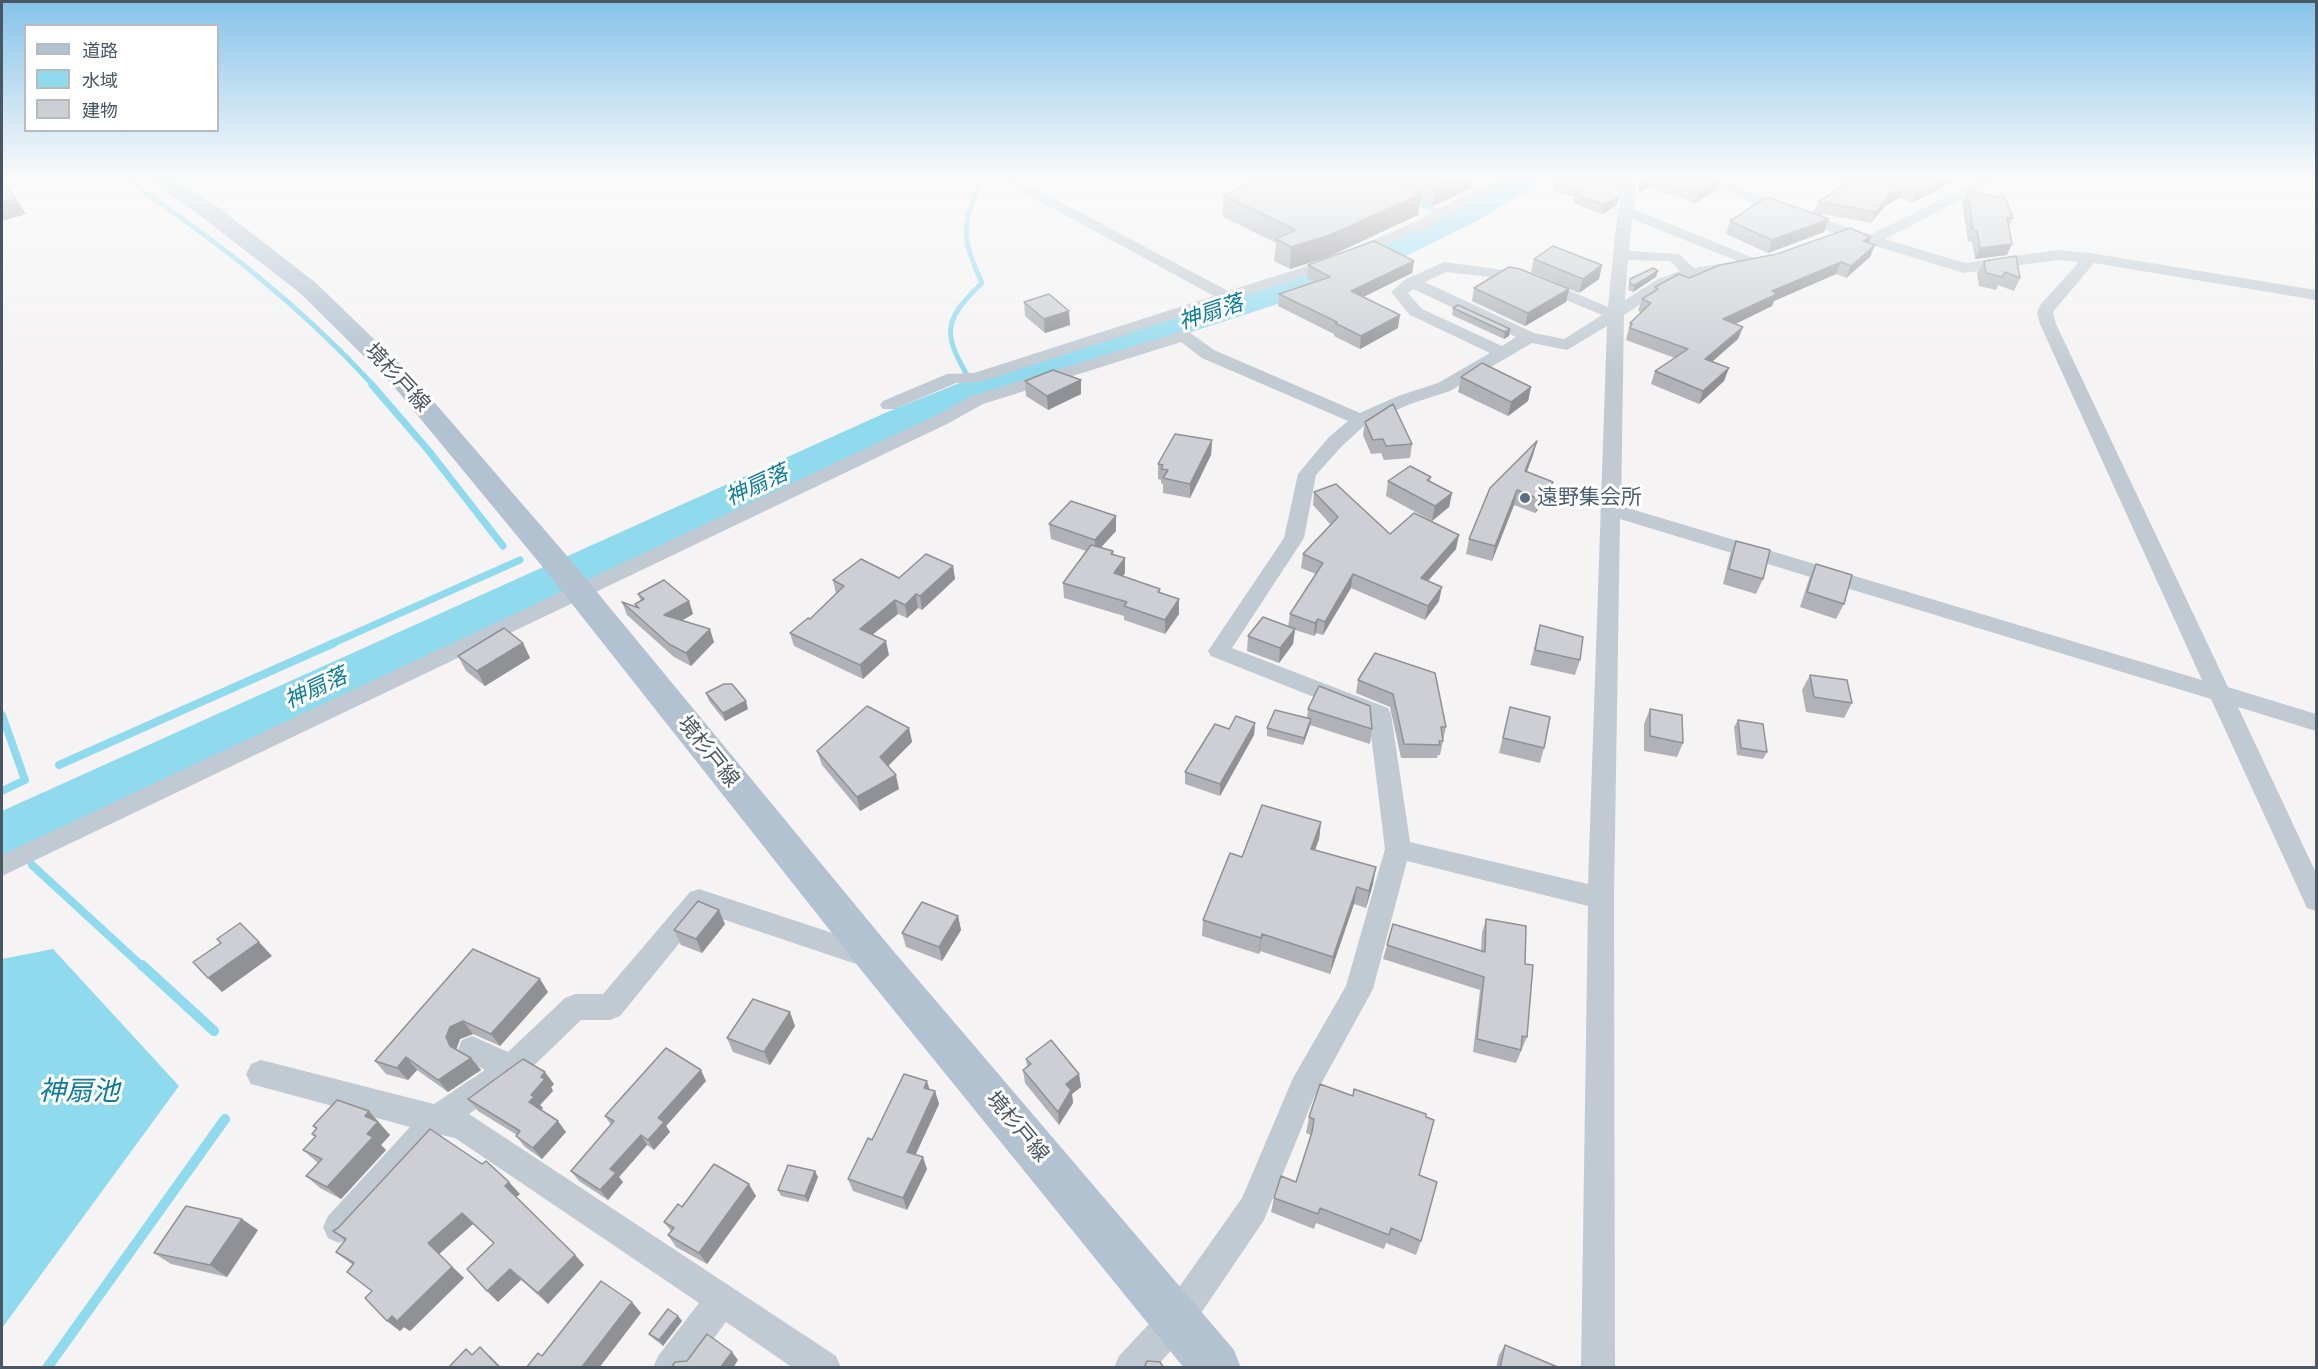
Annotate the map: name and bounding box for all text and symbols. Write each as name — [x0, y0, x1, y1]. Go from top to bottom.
legend — [24, 24, 219, 132]
text: 道路 — [82, 40, 118, 62]
text: 水域 — [82, 70, 118, 92]
text: 建物 — [82, 100, 118, 122]
water label: 神扇落 — [1176, 290, 1246, 336]
street label: 境杉戸線 — [359, 339, 435, 417]
water label: 神扇落 — [722, 460, 792, 512]
place label: 遠野集会所 — [1537, 485, 1642, 511]
marker: 遠野集会所 — [1518, 491, 1532, 505]
water label: 神扇落 — [281, 663, 351, 715]
street label: 境杉戸線 — [672, 711, 744, 793]
water label: 神扇池 — [39, 1076, 119, 1108]
street label: 境杉戸線 — [980, 1087, 1054, 1167]

